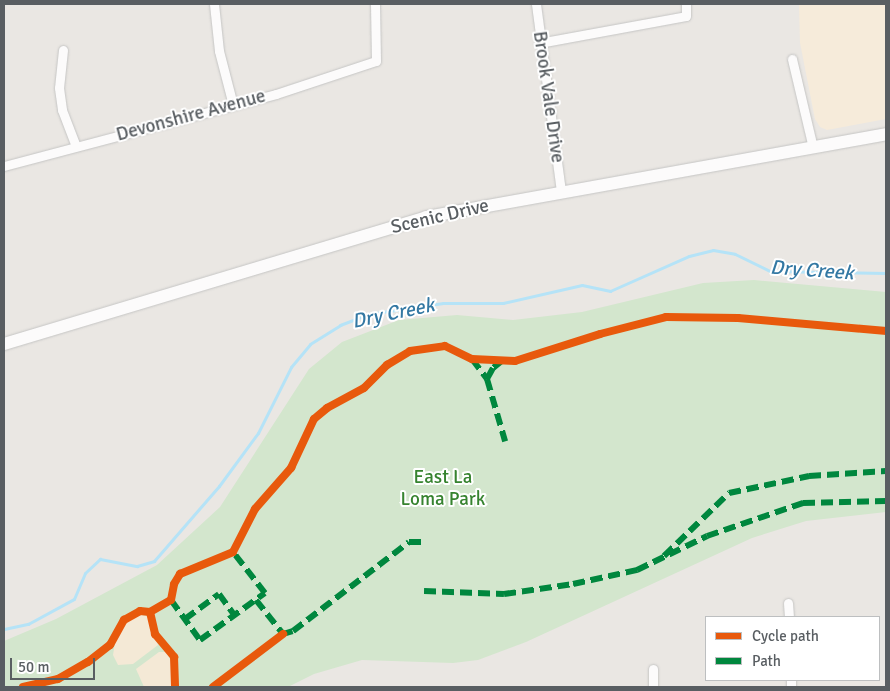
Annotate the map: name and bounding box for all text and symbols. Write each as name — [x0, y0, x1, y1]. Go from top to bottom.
street label: Brook Vale Drive — [527, 30, 569, 164]
street label: Devonshire Avenue — [114, 85, 268, 147]
street label: Scenic Drive — [389, 195, 491, 239]
water label: Dry Creek — [769, 255, 855, 285]
water label: Dry Creek — [350, 293, 436, 333]
park label: East La Loma Park — [401, 467, 485, 511]
legend — [705, 616, 880, 681]
text: Cycle path — [752, 627, 819, 645]
scale bar — [12, 648, 98, 680]
text: Path — [752, 652, 781, 670]
text: 50 m — [18, 658, 49, 676]

